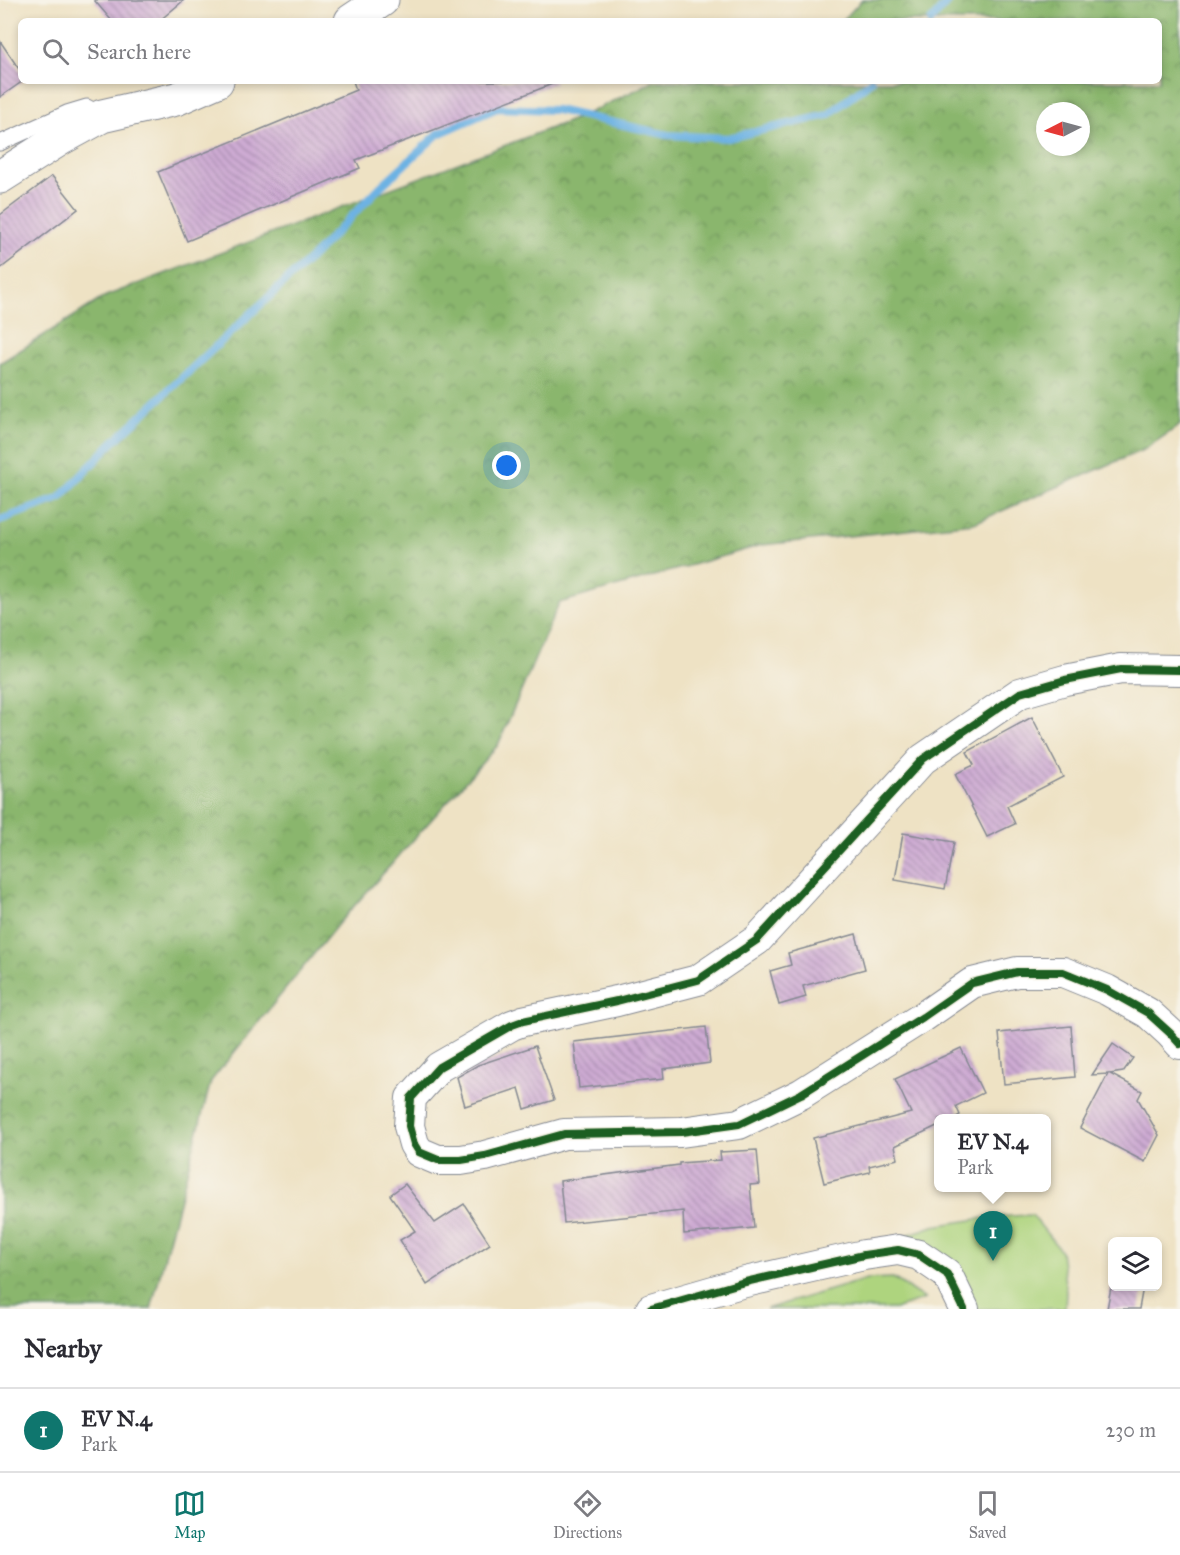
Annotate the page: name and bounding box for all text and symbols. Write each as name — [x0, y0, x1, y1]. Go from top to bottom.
search box — [18, 18, 1162, 84]
icon: search — [39, 35, 72, 68]
text: Search here — [87, 38, 191, 65]
north arrow — [1036, 102, 1090, 156]
your location — [492, 451, 521, 480]
popup — [934, 1114, 1051, 1192]
text: EV N.4 — [957, 1128, 1028, 1155]
text: Park — [957, 1155, 993, 1179]
pin: 1 — [974, 1212, 1012, 1261]
map controls — [1108, 1237, 1162, 1291]
button: layers — [1108, 1237, 1162, 1291]
text: Nearby — [24, 1332, 102, 1364]
text: EV N.4 — [81, 1405, 152, 1432]
text: 1 — [40, 1418, 47, 1442]
text: 230 m — [1105, 1418, 1156, 1442]
text: Park — [81, 1432, 117, 1456]
tab: Map — [173, 1487, 206, 1542]
tab: Directions — [553, 1487, 622, 1542]
tab: Saved — [969, 1487, 1007, 1542]

